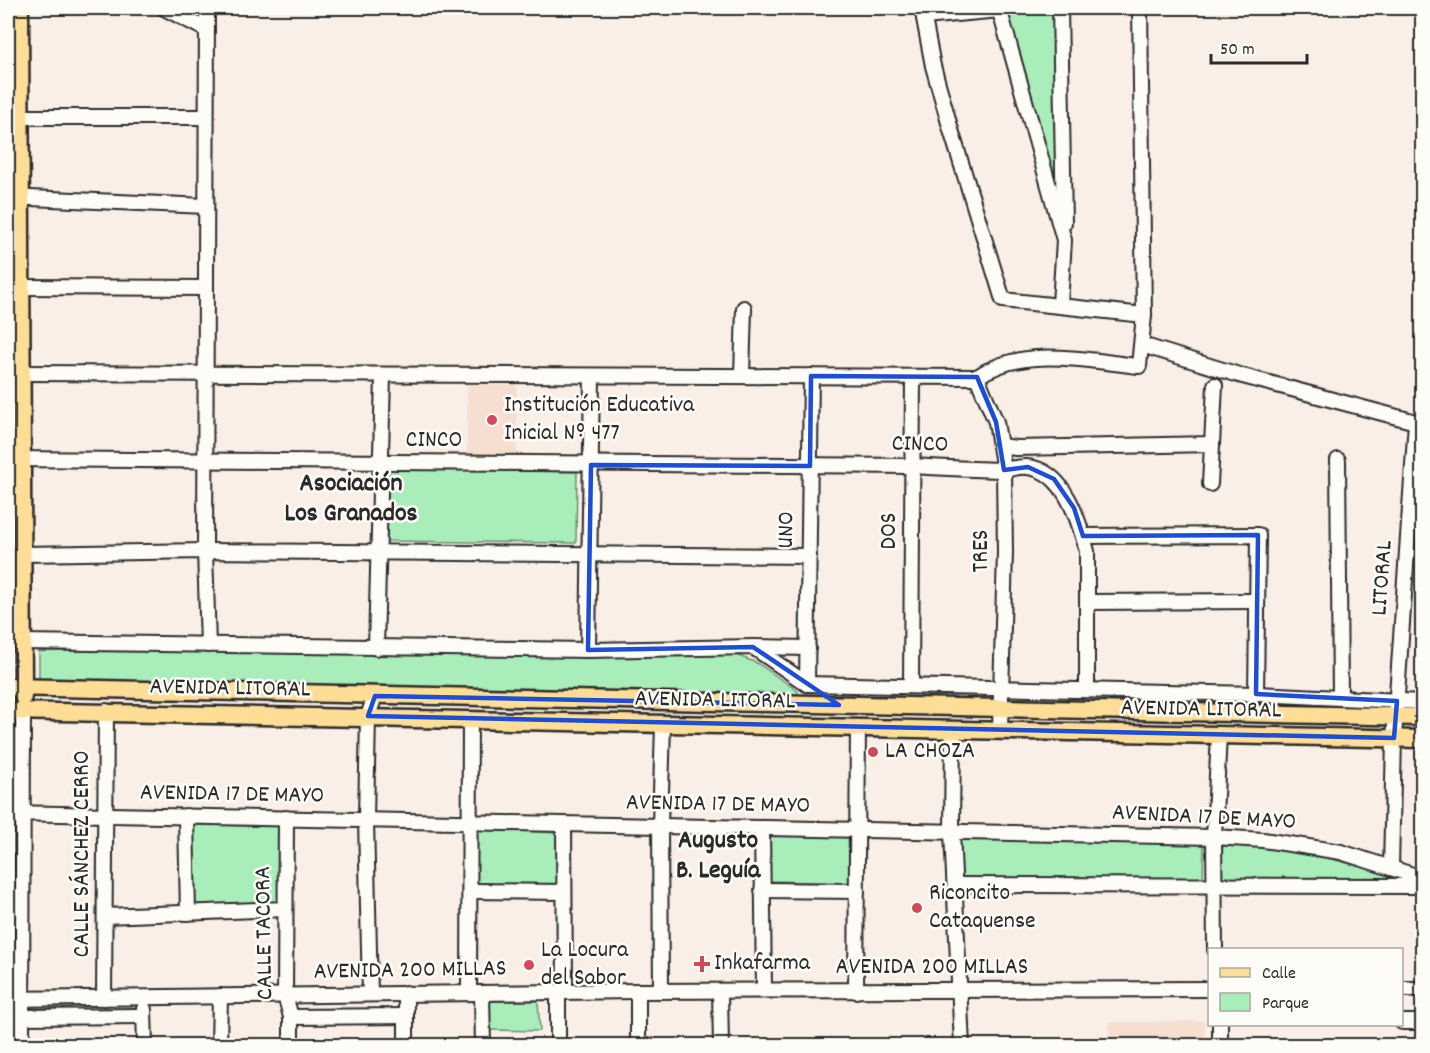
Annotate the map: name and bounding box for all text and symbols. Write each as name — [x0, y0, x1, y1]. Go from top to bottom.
scale bar — [1211, 27, 1307, 65]
text: 50 m — [1220, 38, 1255, 63]
place label: Institución Educativa Inicial Nº 477 — [504, 389, 695, 451]
marker: Institución Educativa Inicial Nº 477 — [485, 413, 499, 427]
street label: CINCO — [406, 424, 462, 458]
street label: CINCO — [891, 428, 949, 462]
district label: Asociación Los Granados — [285, 466, 418, 533]
street label: UNO — [770, 511, 804, 549]
street label: DOS — [873, 513, 907, 549]
street label: TRES — [965, 530, 999, 572]
street label: LITORAL — [1363, 539, 1403, 617]
street label: AVENIDA LITORAL — [149, 671, 311, 707]
street label: AVENIDA LITORAL — [634, 683, 796, 719]
street label: AVENIDA LITORAL — [1120, 692, 1282, 728]
place label: LA CHOZA — [885, 735, 975, 769]
marker: LA CHOZA — [866, 745, 880, 759]
street label: CALLE SÁNCHEZ CERRO — [66, 751, 100, 957]
street label: AVENIDA 17 DE MAYO — [140, 776, 324, 814]
street label: AVENIDA 17 DE MAYO — [626, 786, 810, 824]
street label: AVENIDA 17 DE MAYO — [1111, 796, 1297, 840]
district label: Augusto B. Leguía — [676, 823, 761, 890]
street label: CALLE TACORA — [247, 866, 283, 1000]
place label: Riconcito Cataquense — [929, 877, 1036, 939]
marker: Riconcito Cataquense — [910, 901, 924, 915]
place label: La Locura del Sabor — [541, 934, 629, 996]
place label: Inkafarma — [714, 947, 811, 981]
legend — [1208, 948, 1403, 1026]
street label: AVENIDA 200 MILLAS — [836, 951, 1028, 985]
street label: AVENIDA 200 MILLAS — [313, 952, 507, 990]
marker: Inkafarma — [695, 957, 709, 971]
marker: La Locura del Sabor — [522, 958, 536, 972]
text: Calle — [1262, 962, 1296, 987]
text: Parque — [1262, 992, 1309, 1017]

